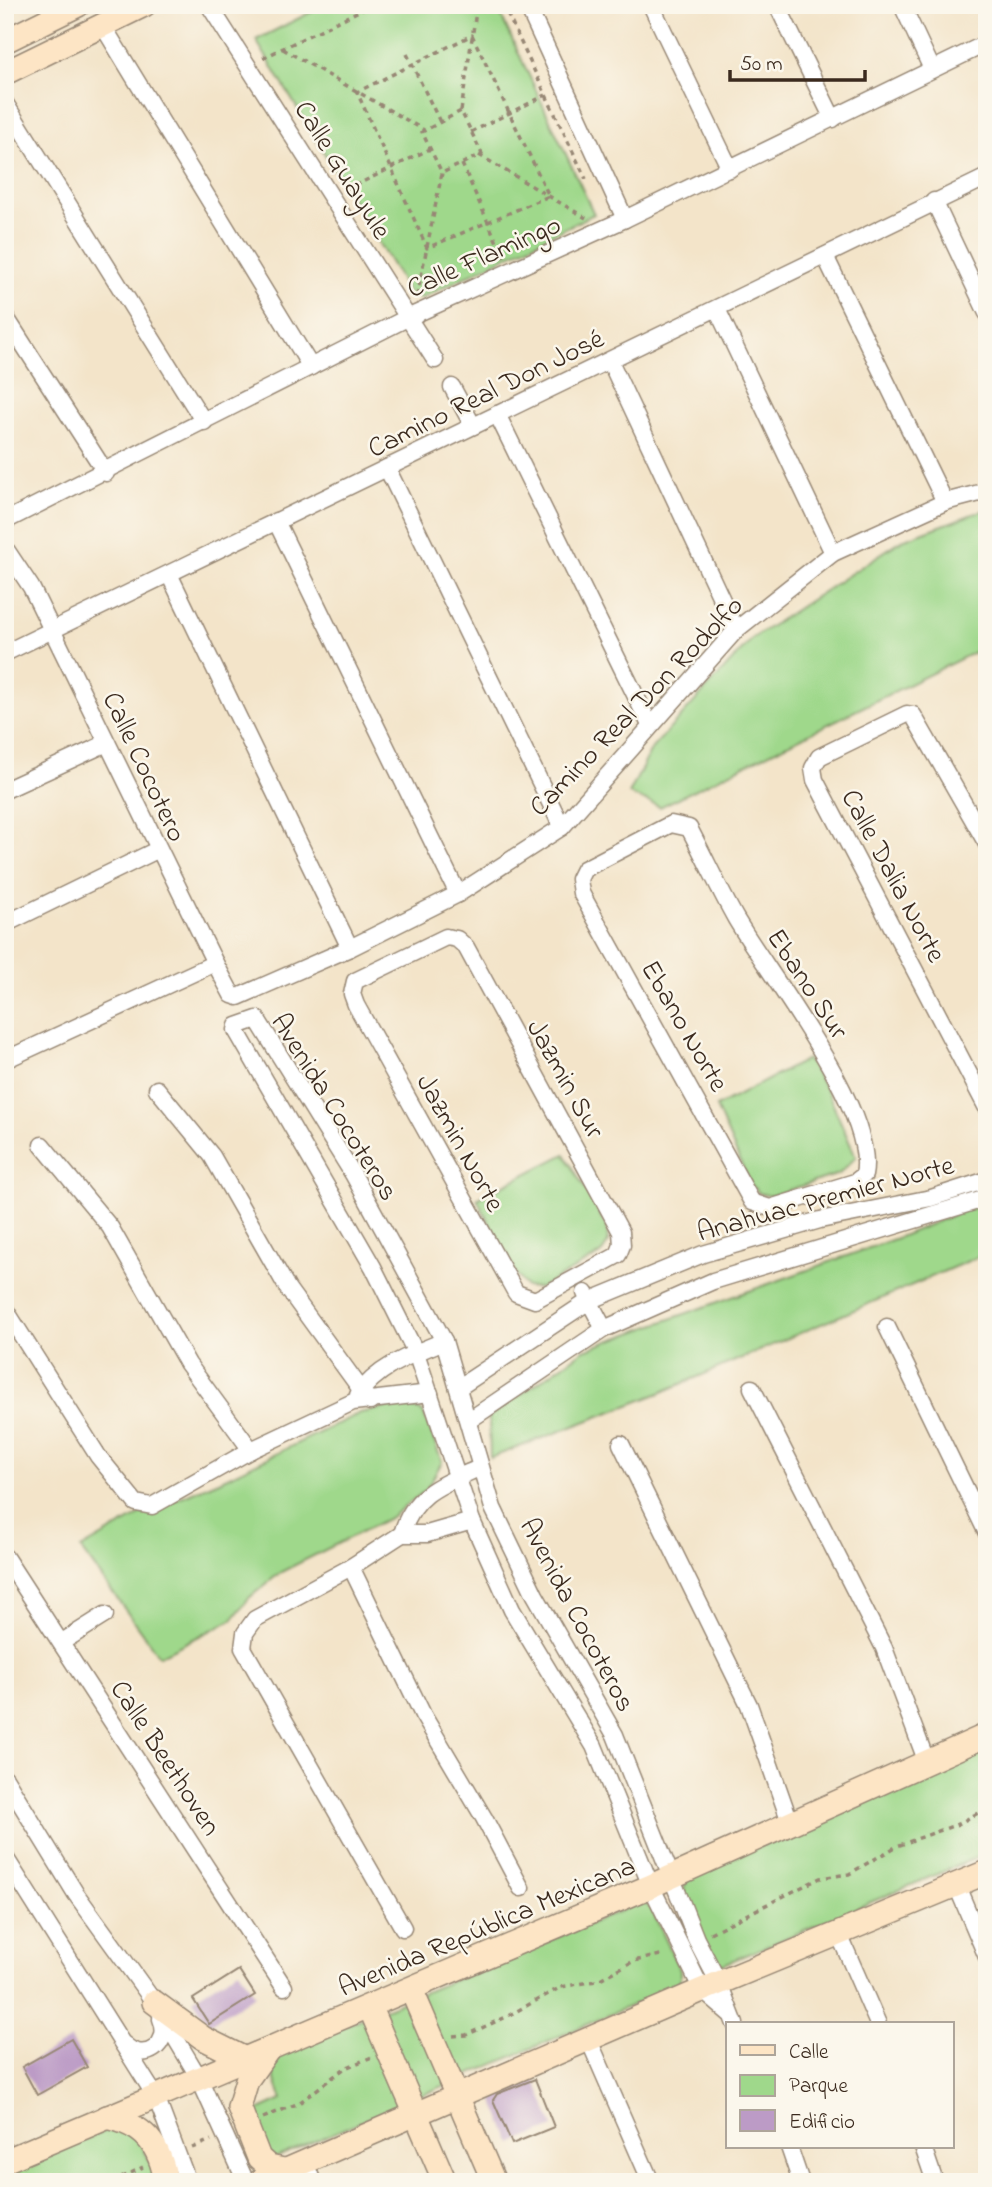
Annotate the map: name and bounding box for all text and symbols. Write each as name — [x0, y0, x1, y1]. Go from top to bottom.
scale bar — [730, 38, 864, 82]
text: 50 m — [740, 50, 783, 80]
street label: Calle Guayule — [282, 93, 400, 249]
street label: Calle Flamingo — [401, 206, 568, 311]
street label: Camino Real Don José — [361, 320, 612, 470]
street label: Camino Real Don Rodolfo — [521, 588, 754, 827]
street label: Calle Cocotero — [90, 686, 196, 849]
street label: Calle Dalia Norte — [829, 783, 955, 971]
street label: Ebano Sur — [755, 921, 857, 1049]
street label: Ebano Norte — [629, 953, 738, 1101]
street label: Avenida Cocoteros — [259, 1006, 407, 1210]
street label: Jazmin Sur — [514, 1013, 614, 1147]
street label: Jazmin Norte — [404, 1067, 514, 1221]
street label: Anahuac Premier Norte — [693, 1146, 960, 1254]
street label: Avenida Cocoteros — [507, 1511, 644, 1720]
street label: Calle Beethoven — [98, 1673, 230, 1845]
street label: Avenida República Mexicana — [332, 1847, 642, 2009]
legend — [726, 2022, 954, 2148]
text: Calle — [789, 2038, 829, 2068]
text: Parque — [789, 2072, 848, 2102]
text: Edificio — [789, 2108, 855, 2138]

